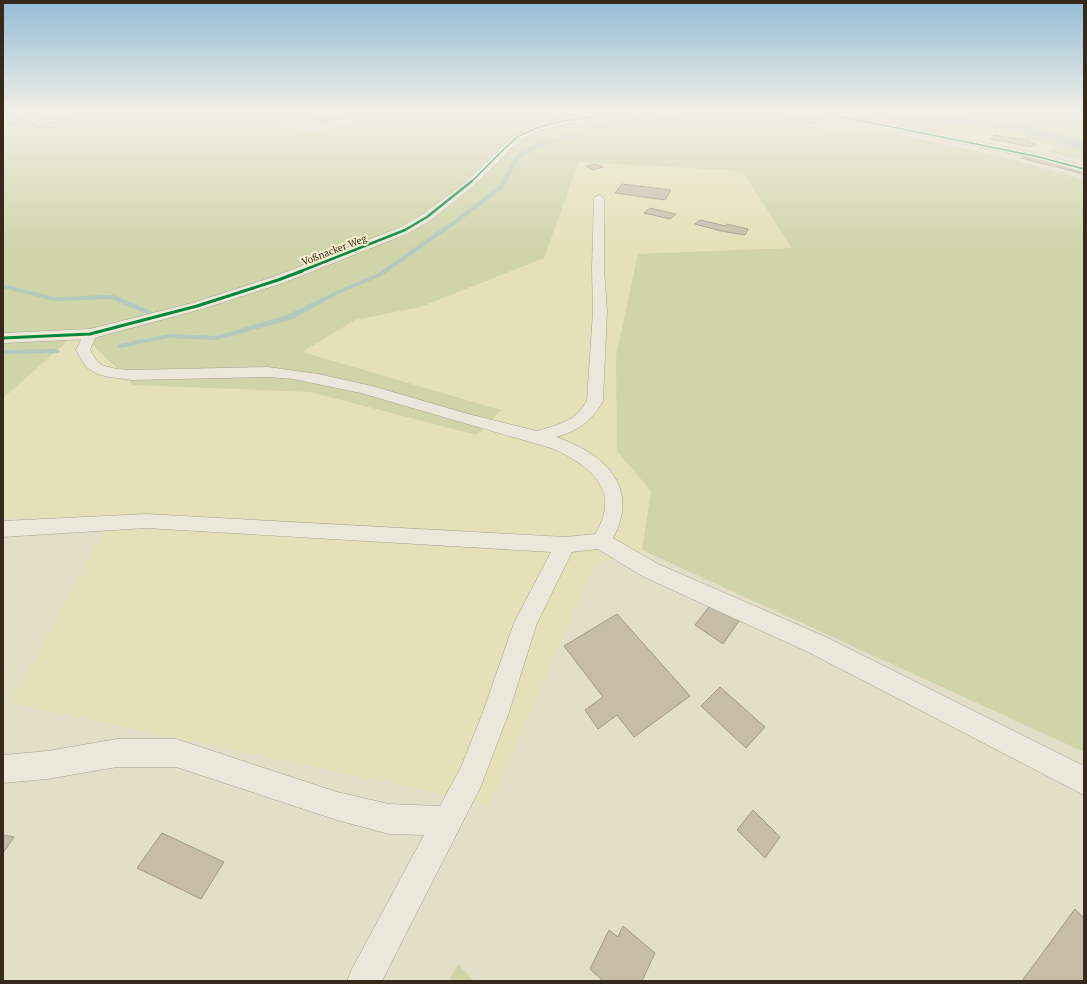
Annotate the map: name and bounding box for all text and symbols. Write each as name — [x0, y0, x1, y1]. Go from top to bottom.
street label: Voßnacker Weg — [300, 231, 369, 268]

